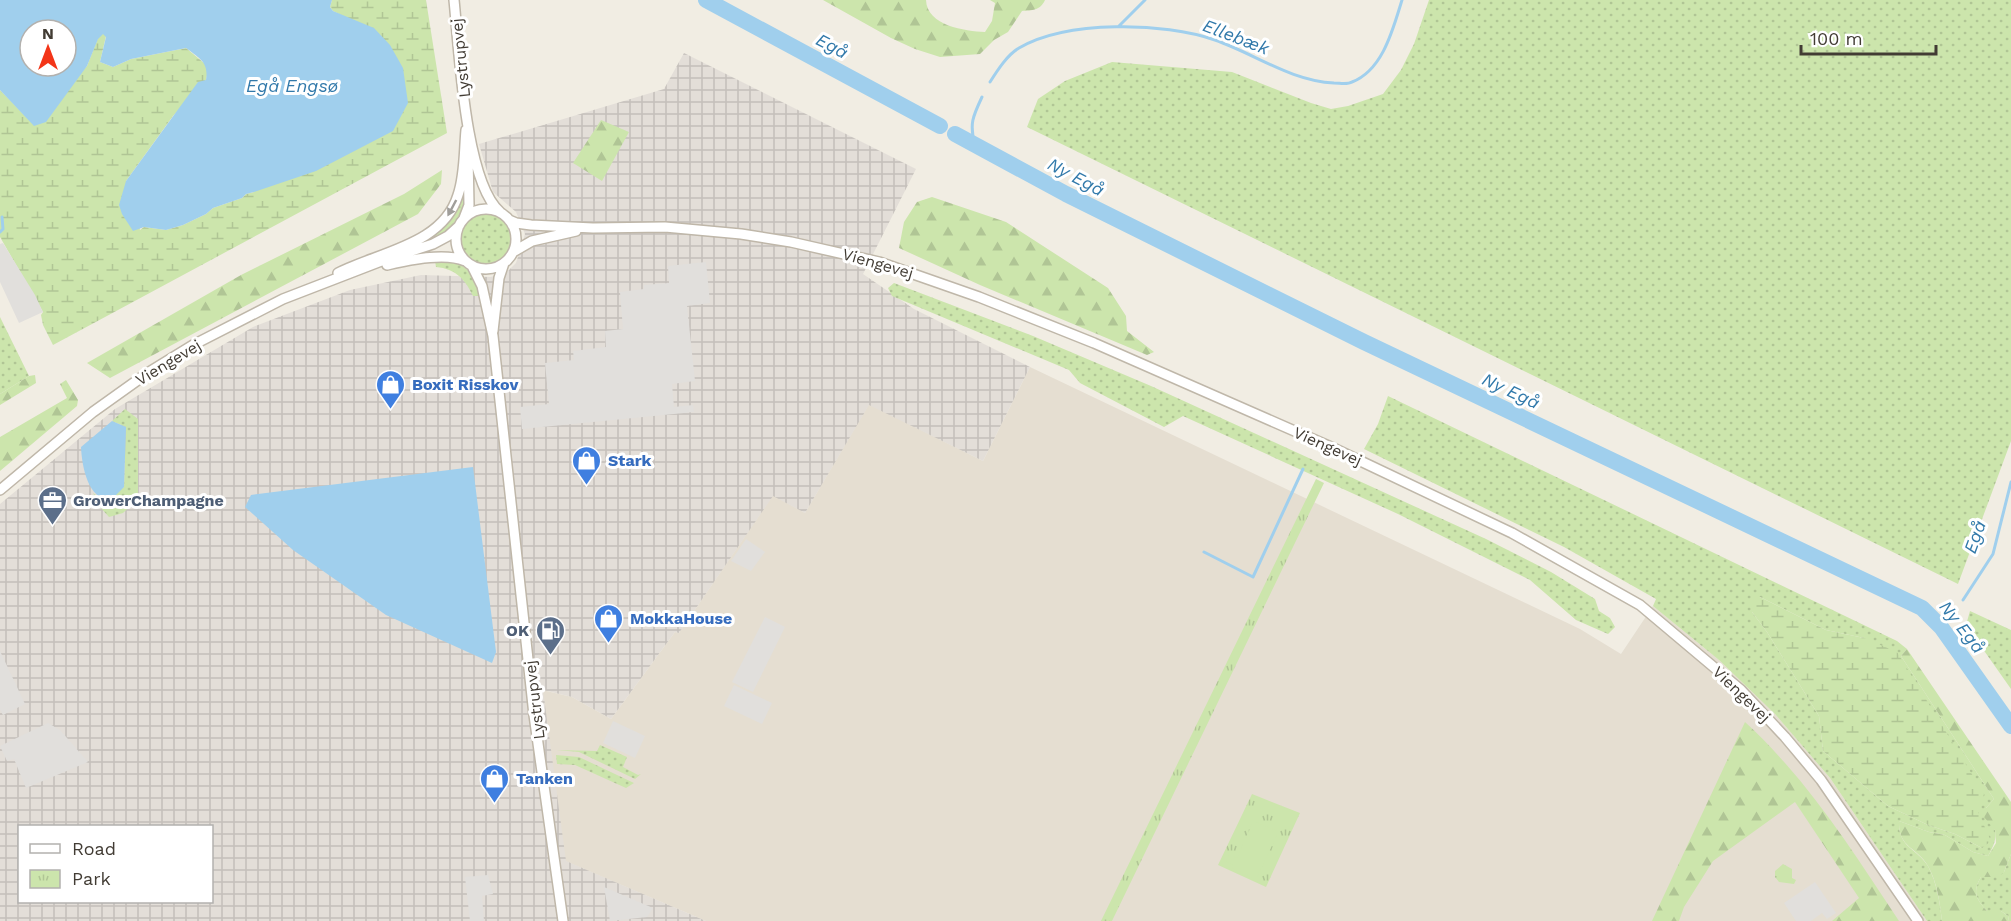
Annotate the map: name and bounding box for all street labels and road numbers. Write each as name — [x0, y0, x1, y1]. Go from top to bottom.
street label: Lystrupvej — [447, 17, 474, 99]
street label: Viengevej — [840, 244, 916, 283]
street label: Viengevej — [132, 335, 204, 389]
street label: Viengevej — [1291, 423, 1365, 470]
street label: Lystrupvej — [520, 659, 549, 741]
street label: Viengevej — [1709, 662, 1775, 727]

